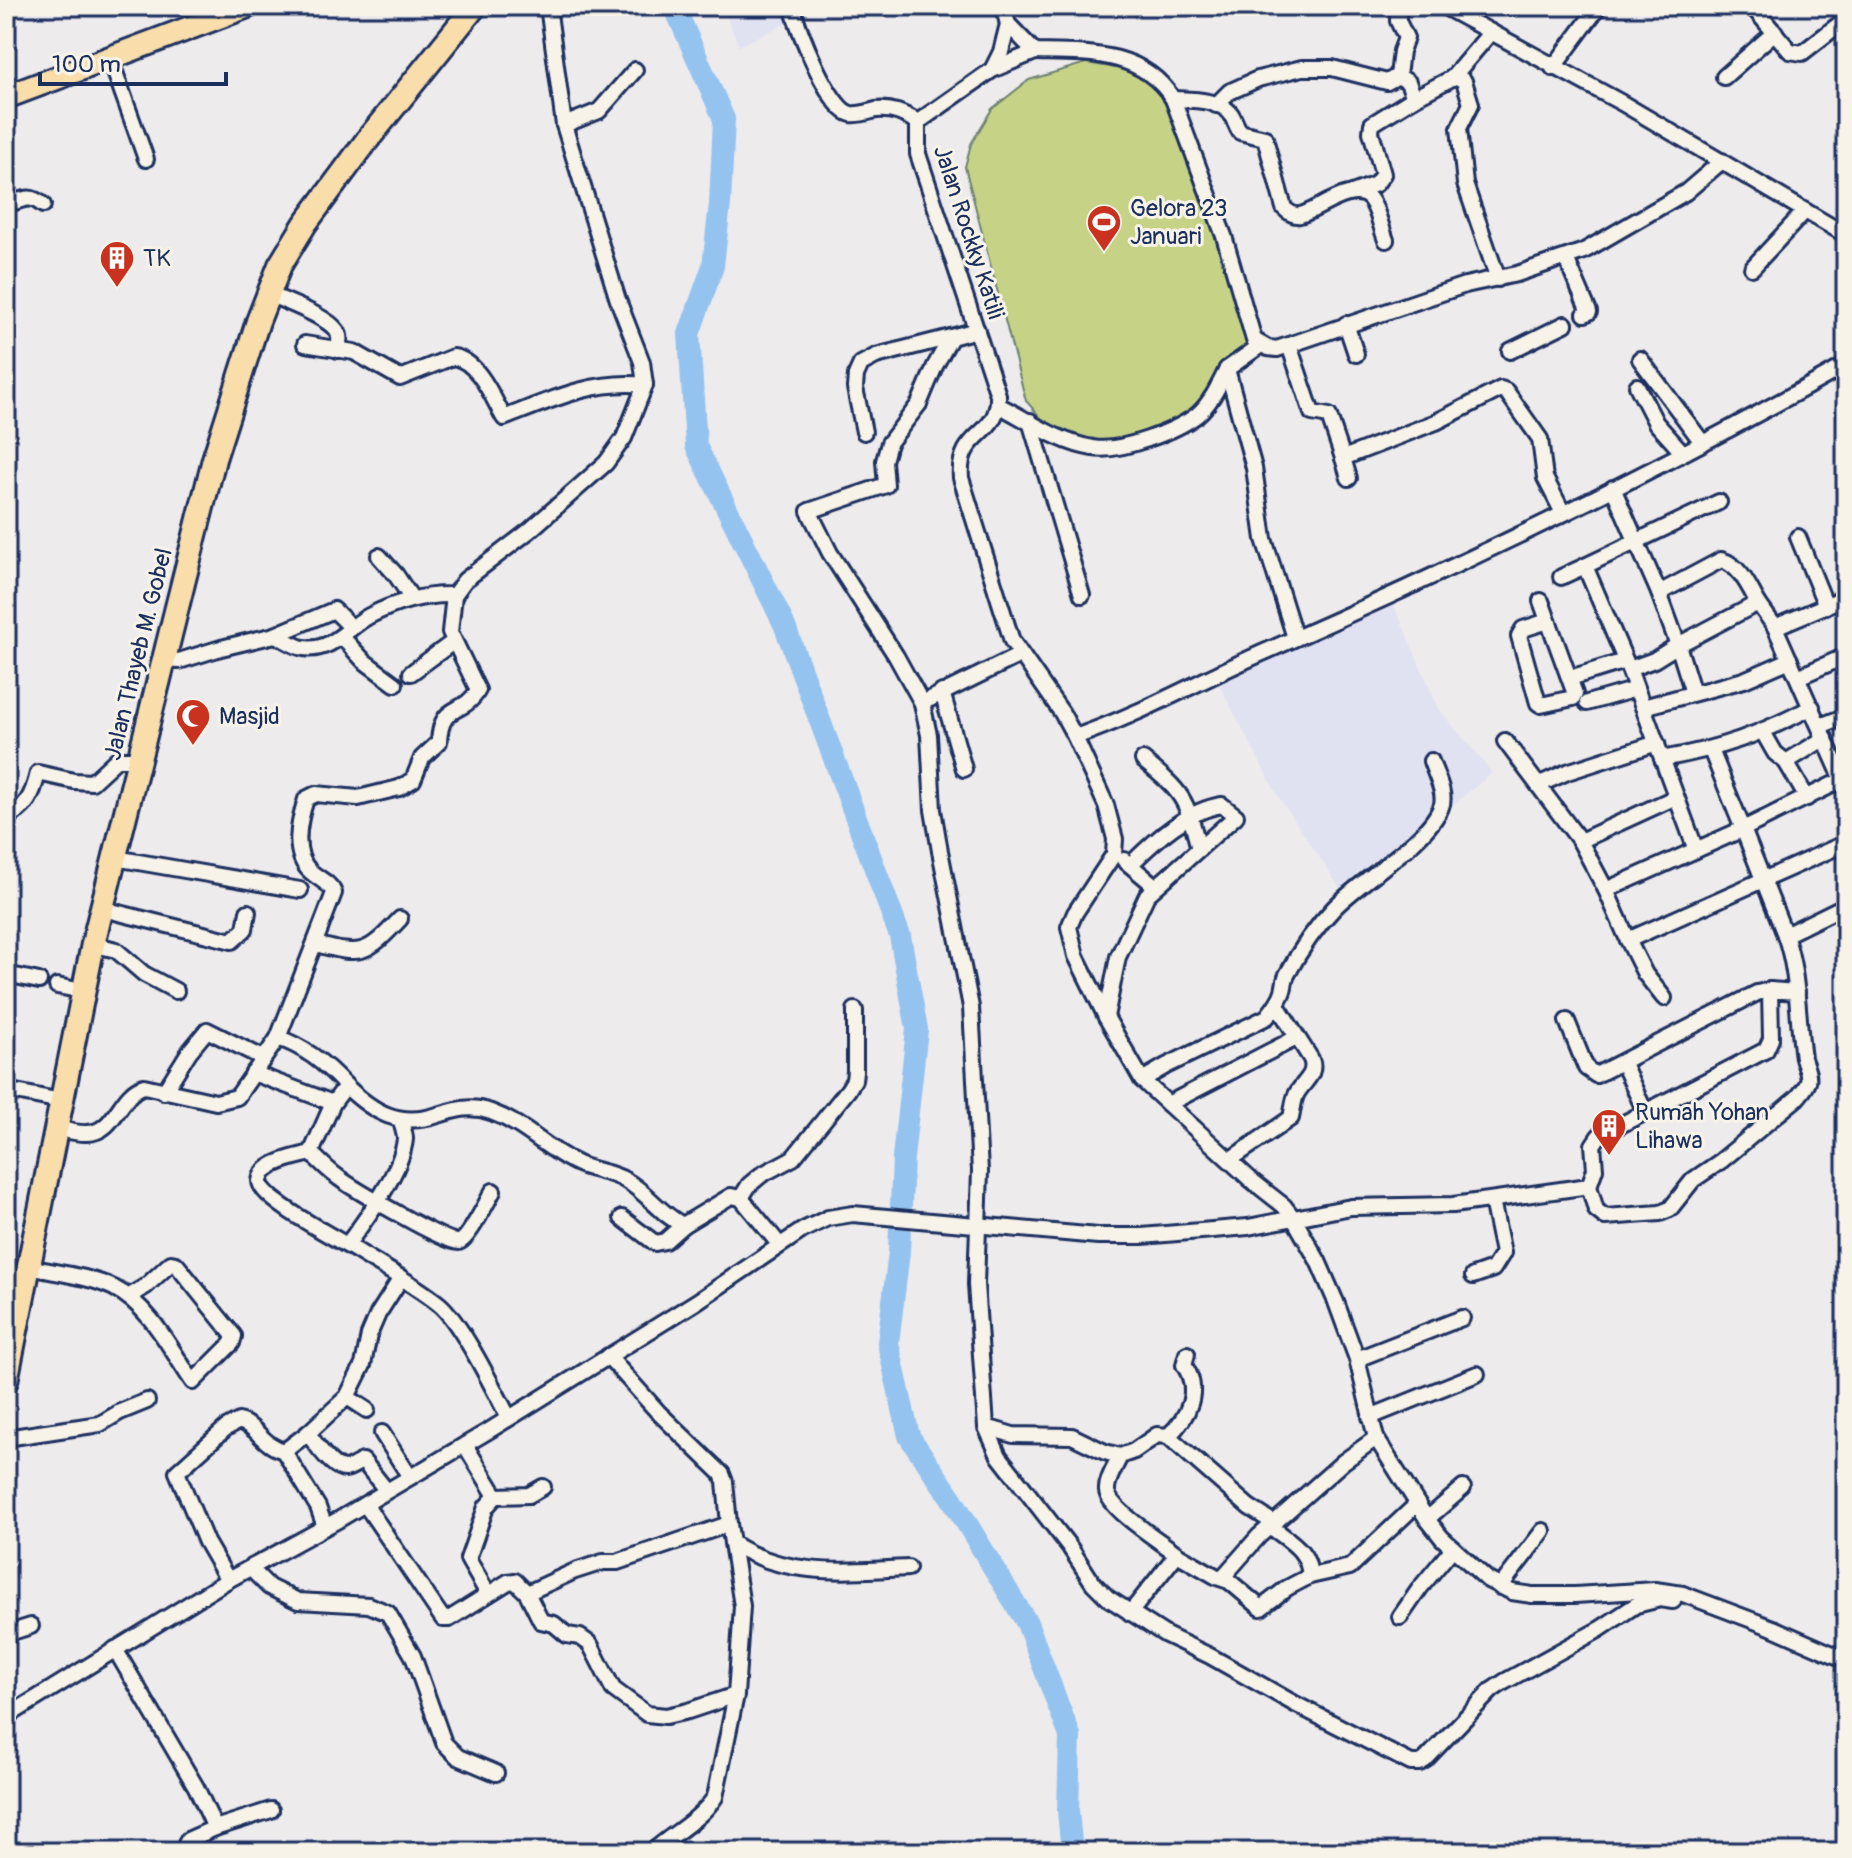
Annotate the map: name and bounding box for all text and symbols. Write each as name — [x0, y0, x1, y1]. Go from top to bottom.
scale bar — [40, 36, 226, 86]
text: 100 m — [52, 50, 121, 79]
street label: Jalan Rockky Katili — [927, 142, 1010, 323]
place label: Gelora 23 Januari — [1130, 194, 1227, 251]
sports icon: Gelora 23 Januari — [1085, 203, 1123, 253]
building icon: TK — [98, 239, 136, 289]
place label: TK — [143, 244, 171, 273]
street label: Jalan Thayeb M. Gobel — [98, 545, 179, 763]
mosque icon: Masjid — [174, 697, 212, 747]
place label: Masjid — [219, 702, 280, 731]
place label: Rumah Yohan Lihawa — [1635, 1098, 1769, 1155]
building icon: Rumah Yohan Lihawa — [1590, 1107, 1628, 1157]

